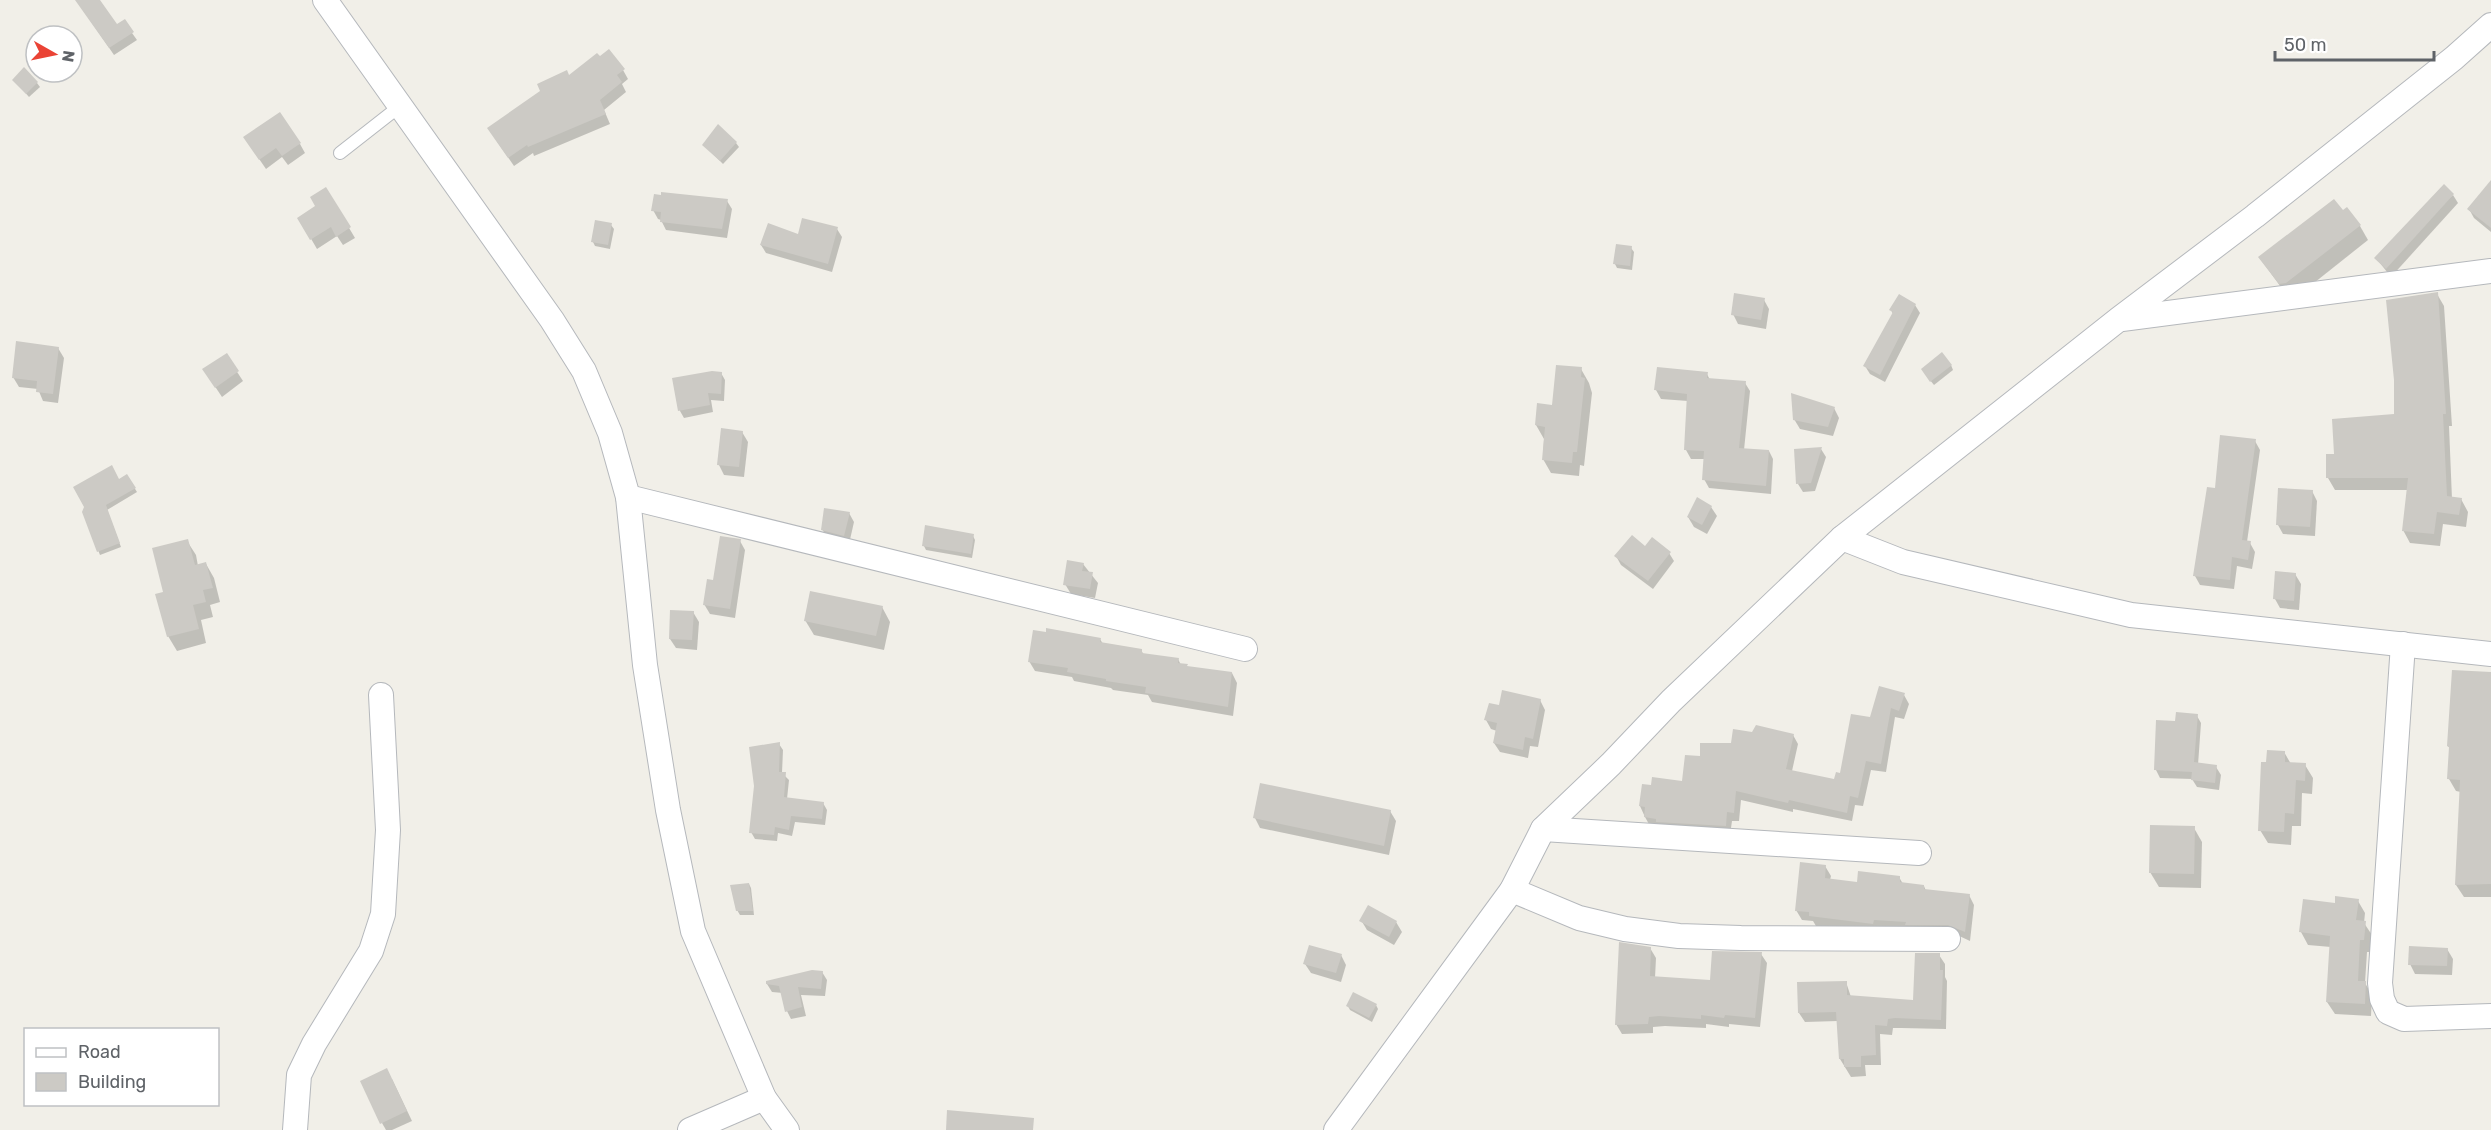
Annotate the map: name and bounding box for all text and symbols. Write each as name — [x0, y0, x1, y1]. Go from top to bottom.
north arrow — [24, 24, 84, 84]
scale bar — [2275, 24, 2434, 62]
text: 50 m — [2284, 34, 2327, 56]
text: N — [58, 49, 79, 63]
legend — [24, 1028, 219, 1106]
text: Road — [78, 1041, 121, 1063]
text: Building — [78, 1071, 146, 1093]

